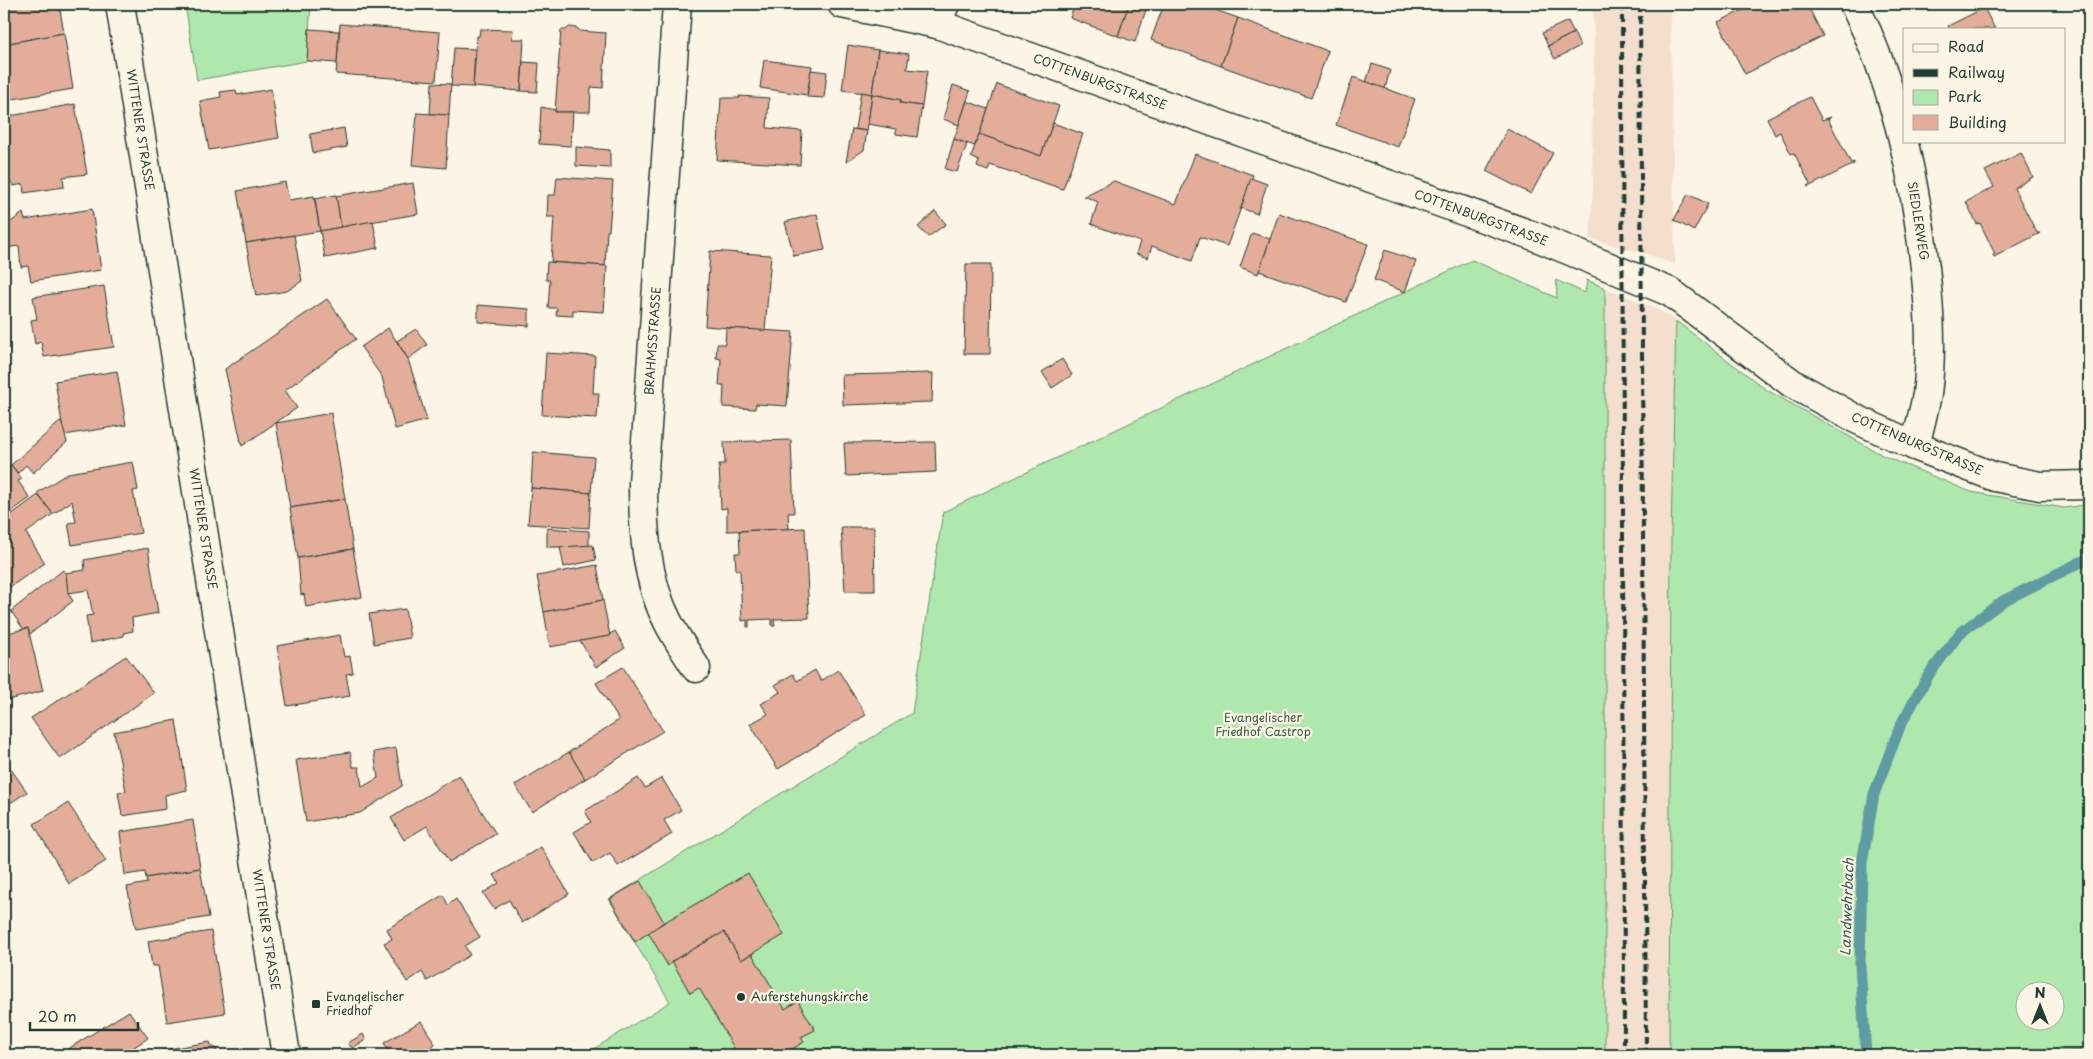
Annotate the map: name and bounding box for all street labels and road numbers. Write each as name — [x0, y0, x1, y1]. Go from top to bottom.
street label: COTTENBURGSTRASSE — [1031, 48, 1170, 114]
street label: WITTENER STRASSE — [123, 68, 160, 192]
street label: SIEDLERWEG — [1904, 180, 1934, 261]
street label: COTTENBURGSTRASSE — [1412, 184, 1551, 250]
street label: BRAHMSSTRASSE — [639, 286, 665, 396]
street label: COTTENBURGSTRASSE — [1849, 407, 1986, 479]
street label: WITTENER STRASSE — [186, 467, 223, 591]
street label: WITTENER STRASSE — [249, 868, 286, 992]

